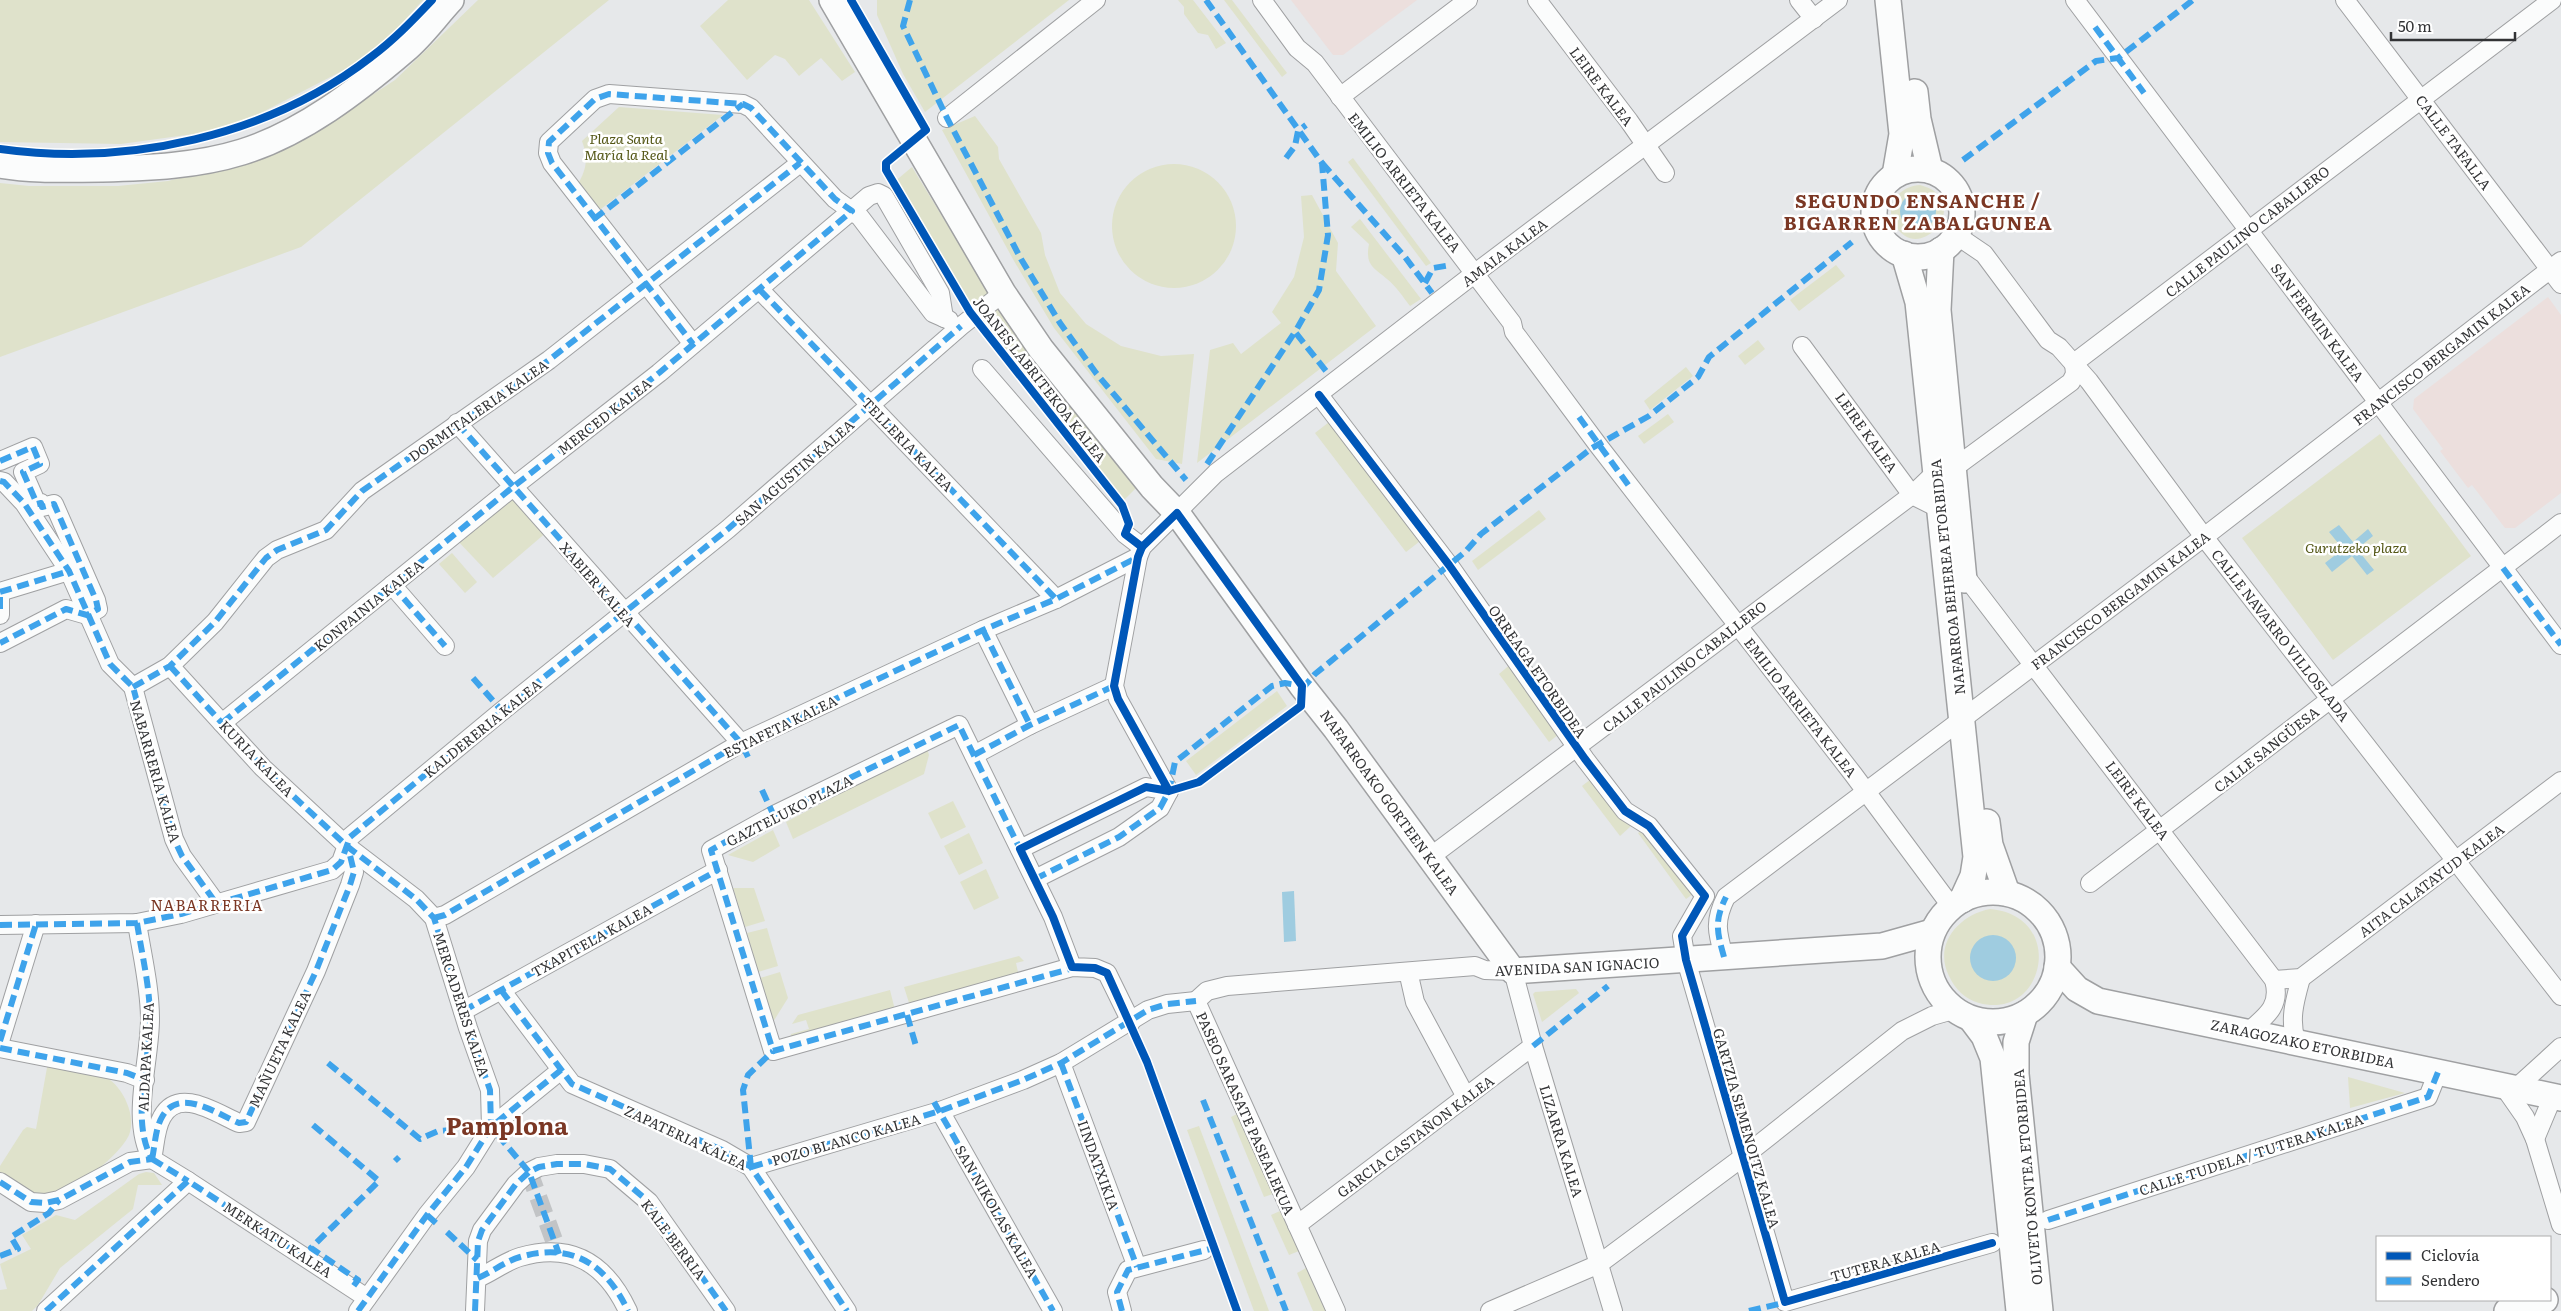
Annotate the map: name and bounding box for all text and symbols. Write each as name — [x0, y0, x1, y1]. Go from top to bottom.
scale bar — [2391, 10, 2515, 42]
text: 50 m — [2398, 14, 2432, 37]
street label: LEIRE KALEA — [1566, 42, 1639, 130]
street label: CALLE TAFALLA — [2412, 90, 2497, 194]
street label: EMILIO ARRIETA KALEA — [1344, 108, 1466, 257]
park label: Plaza Santa María la Real — [584, 128, 668, 164]
street label: CALLE PAULINO CABALLERO — [2161, 160, 2333, 302]
district label: SEGUNDO ENSANCHE / BIGARREN ZABALGUNEA — [1784, 186, 2053, 236]
street label: AMAIA KALEA — [1457, 213, 1551, 291]
street label: SAN FERMIN KALEA — [2267, 259, 2370, 386]
street label: FRANCISCO BERGAMIN KALEA — [2348, 278, 2534, 429]
street label: JOANES LABRITEKOA KALEA — [969, 292, 1112, 467]
street label: DORMITALERIA KALEA — [404, 354, 552, 466]
street label: MERCED KALEA — [553, 373, 656, 459]
street label: LEIRE KALEA — [1831, 388, 1903, 477]
street label: TELLERIA KALEA — [858, 392, 959, 496]
street label: SAN AGUSTIN KALEA — [730, 414, 859, 529]
street label: NAFARROA BEHEREA ETORBIDEA — [1925, 457, 1969, 696]
street label: FRANCISCO BERGAMIN KALEA — [2026, 526, 2214, 674]
street label: XABIER KALEA — [556, 537, 641, 631]
park label: Gurutzeko plaza — [2305, 537, 2407, 557]
street label: CALLE NAVARRO VILLOSLADA — [2207, 545, 2355, 726]
street label: KONPAINIA KALEA — [309, 554, 427, 655]
street label: CALLE PAULINO CABALLERO — [1598, 595, 1770, 737]
street label: ORREAGA ETORBIDEA — [1485, 601, 1592, 742]
street label: EMILIO ARRIETA KALEA — [1740, 633, 1862, 782]
street label: KALDERERIA KALEA — [419, 674, 546, 782]
street label: ESTAFETA KALEA — [720, 689, 841, 762]
street label: NABARRERIA KALEA — [126, 697, 186, 845]
street label: CALLE SANGÜESA — [2209, 701, 2323, 796]
street label: NAFARROAKO GORTEEN KALEA — [1316, 705, 1464, 899]
street label: KURIA KALEA — [215, 715, 299, 801]
street label: LEIRE KALEA — [2102, 756, 2175, 844]
street label: GAZTELUKO PLAZA — [722, 769, 856, 850]
street label: AITA CALATAYUD KALEA — [2354, 818, 2508, 941]
district label: NABARRERIA — [151, 893, 263, 916]
street label: TXAPITELA KALEA — [527, 898, 655, 981]
street label: MERCADERES KALEA — [429, 929, 495, 1080]
street label: AVENIDA SAN IGNACIO — [1494, 952, 1660, 980]
street label: MAÑUETA KALEA — [243, 987, 315, 1111]
street label: ALDAPA KALEA — [132, 1001, 158, 1112]
street label: PASEO SARASATE PASEALEKUA — [1192, 1008, 1300, 1218]
street label: ZARAGOZAKO ETORBIDEA — [2209, 1014, 2398, 1072]
street label: GARTZIA SEMENOITZ KALEA — [1709, 1026, 1785, 1231]
street label: OLIVETO KONTEA ETORBIDEA — [2008, 1067, 2046, 1286]
street label: GARCIA CASTAÑON KALEA — [1332, 1070, 1498, 1202]
street label: LIZARRA KALEA — [1535, 1082, 1589, 1200]
street label: ZAPATERIA KALEA — [621, 1100, 751, 1174]
district label: Pamplona — [446, 1107, 568, 1142]
street label: POZO BLANCO KALEA — [769, 1108, 923, 1170]
street label: CALLE TUDELA / TUTERA KALEA — [2136, 1108, 2366, 1200]
street label: IINDATXIKIA — [1073, 1117, 1125, 1214]
street label: SAN NIKOLAS KALEA — [951, 1141, 1044, 1282]
street label: KALE BERRIA — [637, 1195, 711, 1284]
street label: MERKATU KALEA — [220, 1196, 337, 1282]
street label: TUTERA KALEA — [1828, 1236, 1943, 1286]
legend — [2376, 1236, 2551, 1301]
text: Ciclovía — [2421, 1243, 2480, 1266]
text: Sendero — [2421, 1268, 2480, 1291]

